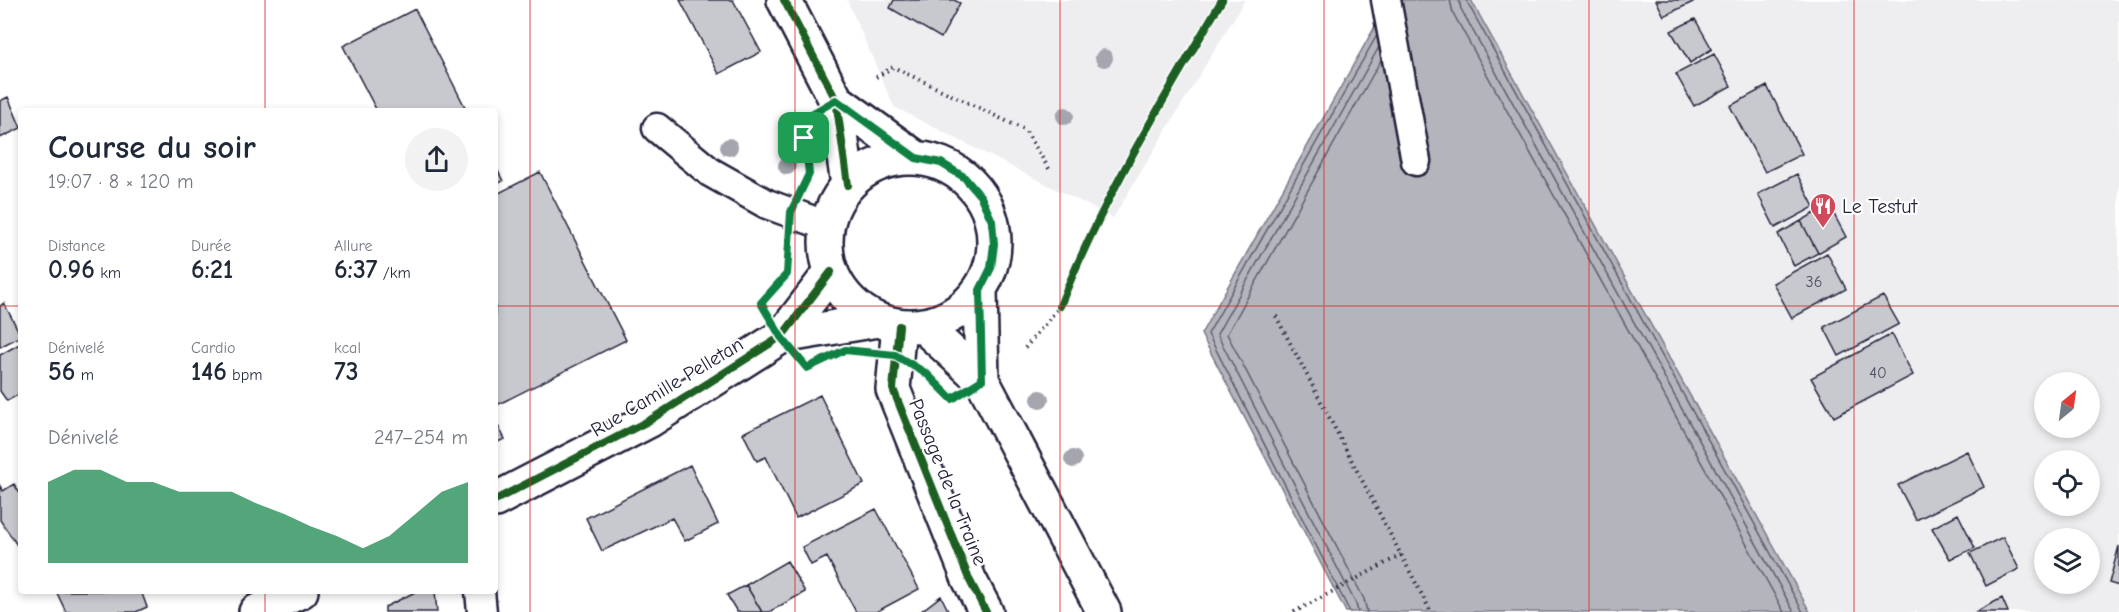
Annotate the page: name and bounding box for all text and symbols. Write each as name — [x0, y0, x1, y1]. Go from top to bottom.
pin — [778, 112, 829, 163]
icon: arrive — [787, 121, 820, 154]
text: Course du soir — [48, 128, 256, 166]
button: share — [405, 128, 468, 191]
text: 19:07 · 8 × 120 m — [48, 170, 194, 193]
restaurant icon: Le Testut — [1808, 191, 1838, 229]
place label: Le Testut — [1842, 195, 1918, 218]
text: Distance — [48, 237, 105, 255]
text: Durée — [191, 237, 231, 255]
text: Allure — [334, 237, 373, 255]
text: 0.96 — [48, 255, 95, 285]
text: 6:21 — [191, 255, 233, 285]
text: 6:37 — [334, 255, 378, 285]
text: km — [95, 264, 121, 282]
text: /km — [378, 264, 411, 282]
house number: 36 — [1806, 273, 1822, 291]
street label: Rue Camille Pelletan — [587, 332, 747, 442]
text: Dénivelé — [48, 339, 104, 357]
text: Cardio — [191, 339, 236, 357]
text: kcal — [334, 339, 361, 357]
text: 56 — [48, 357, 75, 387]
text: 146 — [191, 357, 227, 387]
text: 73 — [334, 357, 359, 387]
house number: 40 — [1869, 364, 1887, 382]
text: m — [75, 366, 94, 384]
text: bpm — [227, 366, 262, 384]
north arrow — [2034, 372, 2100, 438]
map controls — [2034, 372, 2100, 594]
street label: Passage de la Traine — [904, 395, 992, 569]
text: Dénivelé — [48, 426, 119, 449]
text: 247–254 m — [374, 426, 468, 449]
button: locate — [2034, 450, 2100, 516]
button: layers — [2034, 528, 2100, 594]

